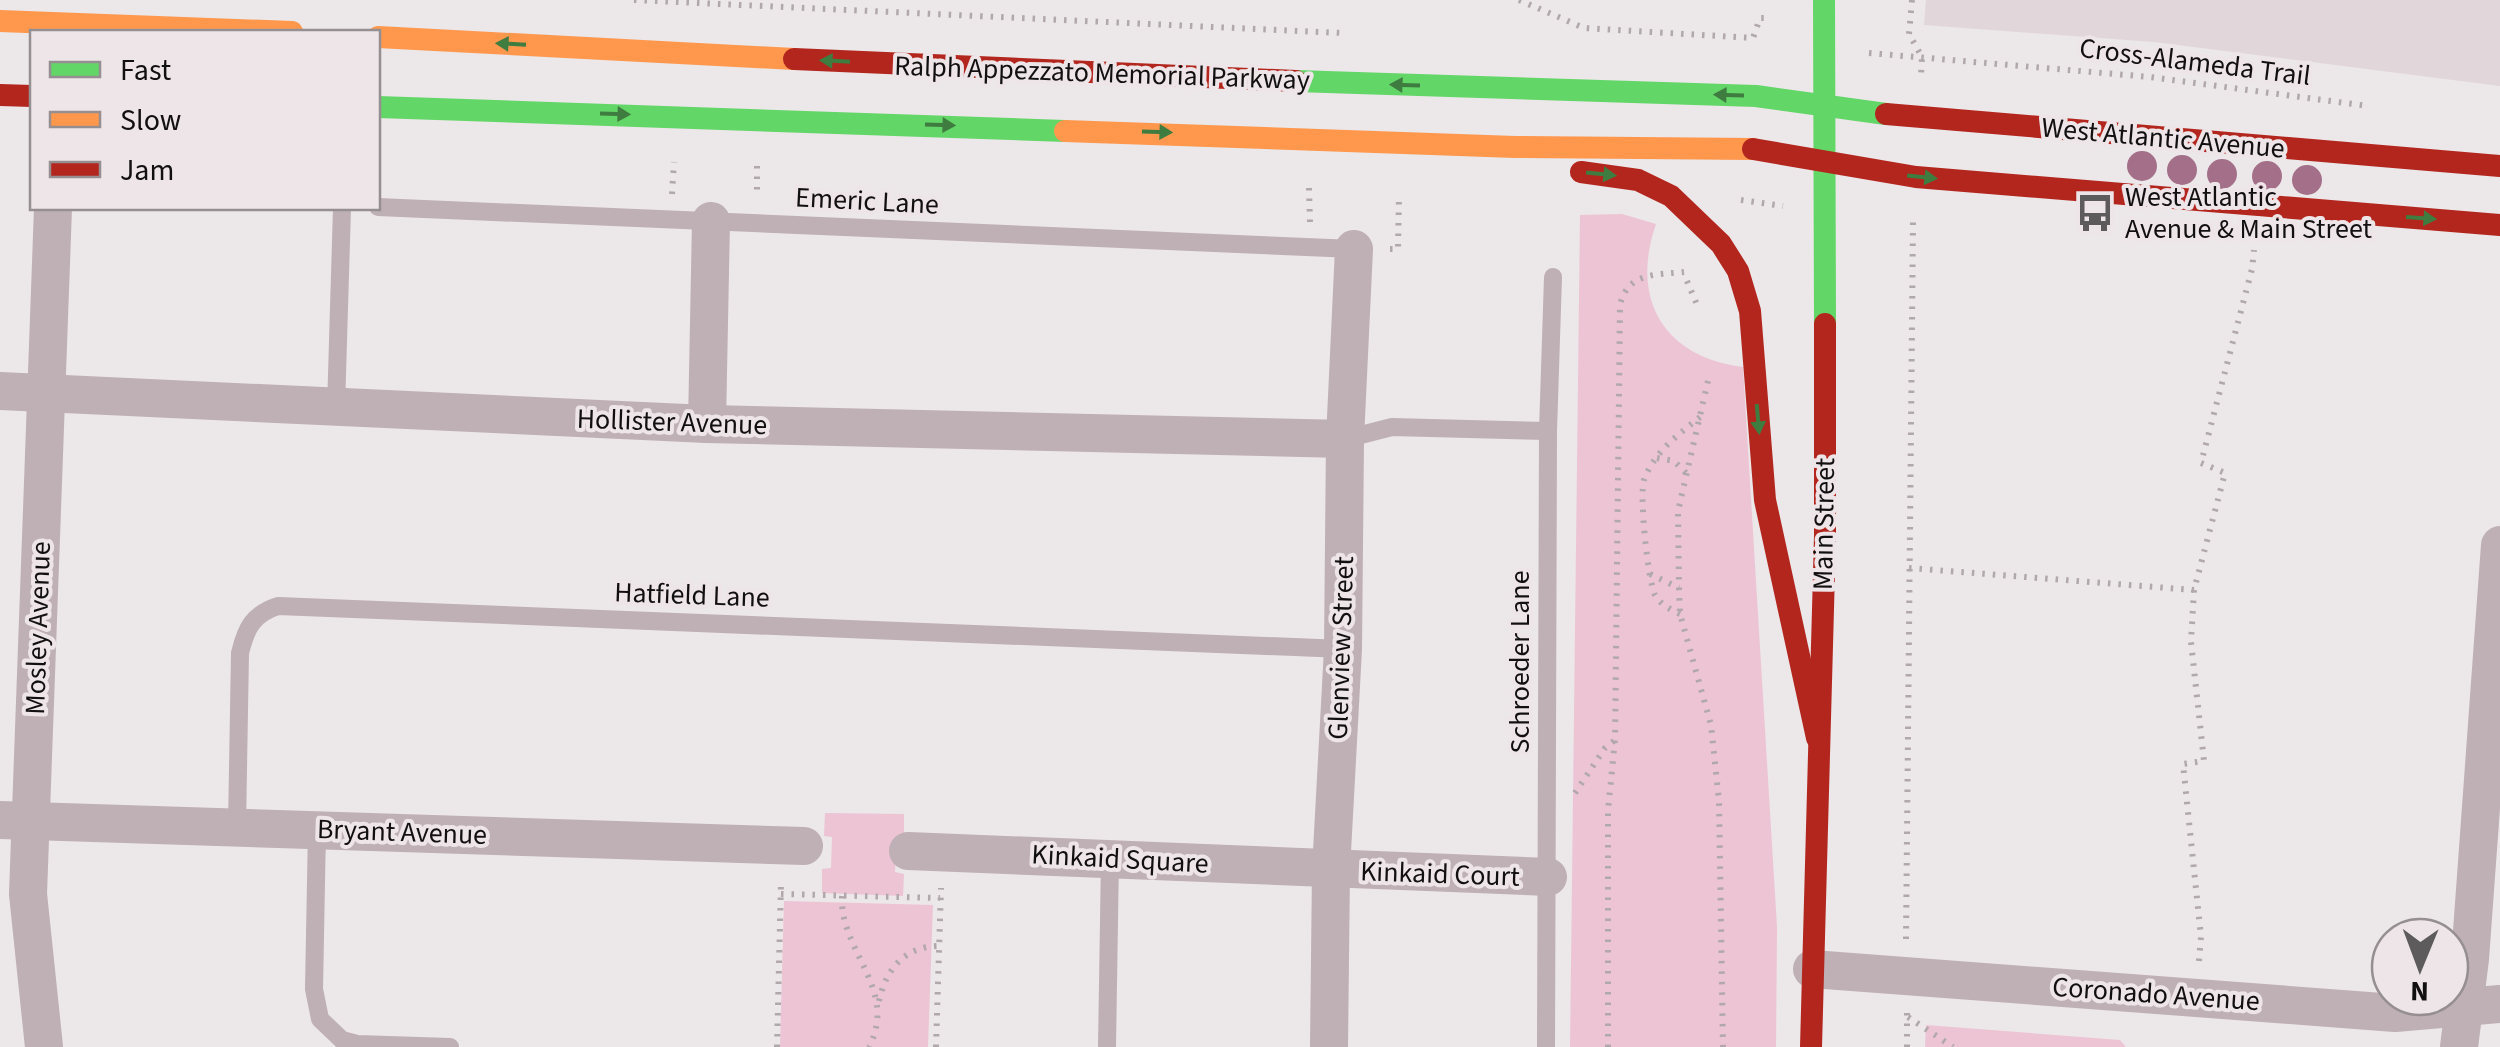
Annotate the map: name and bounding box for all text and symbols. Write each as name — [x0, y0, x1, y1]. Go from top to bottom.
street label: Cross-Alameda Trail — [2077, 28, 2313, 96]
legend — [30, 30, 380, 210]
one-way arrow — [494, 36, 526, 52]
street label: Ralph Appezzato Memorial Parkway — [893, 46, 1311, 100]
text: Fast — [120, 49, 171, 92]
one-way arrow — [819, 53, 851, 69]
one-way arrow — [1388, 77, 1420, 93]
one-way arrow — [1713, 86, 1745, 102]
text: Slow — [120, 99, 181, 142]
one-way arrow — [599, 107, 631, 123]
street label: West Atlantic Avenue — [2040, 107, 2286, 169]
one-way arrow — [924, 117, 956, 133]
one-way arrow — [1141, 125, 1173, 141]
text: Jam — [120, 149, 174, 192]
one-way arrow — [1586, 166, 1618, 182]
one-way arrow — [1907, 169, 1939, 185]
street label: Emeric Lane — [794, 177, 940, 225]
place label: West Atlantic Avenue & Main Street — [2125, 177, 2373, 249]
bus stop icon: West Atlantic Avenue & Main Street — [2074, 192, 2116, 234]
one-way arrow — [2405, 211, 2437, 227]
street label: Hollister Avenue — [576, 399, 768, 445]
one-way arrow — [1751, 403, 1767, 435]
street label: Main Street — [1803, 457, 1845, 591]
street label: Mosley Avenue — [15, 541, 61, 715]
street label: Glenview Street — [1318, 555, 1364, 740]
street label: Schroeder Lane — [1500, 570, 1540, 754]
street label: Hatfield Lane — [614, 572, 770, 618]
street label: Bryant Avenue — [316, 809, 488, 855]
street label: Kinkaid Square — [1030, 834, 1210, 884]
street label: Kinkaid Court — [1359, 851, 1521, 897]
north arrow — [2370, 917, 2470, 1017]
street label: Coronado Avenue — [2051, 967, 2261, 1021]
text: N — [2410, 971, 2429, 1011]

